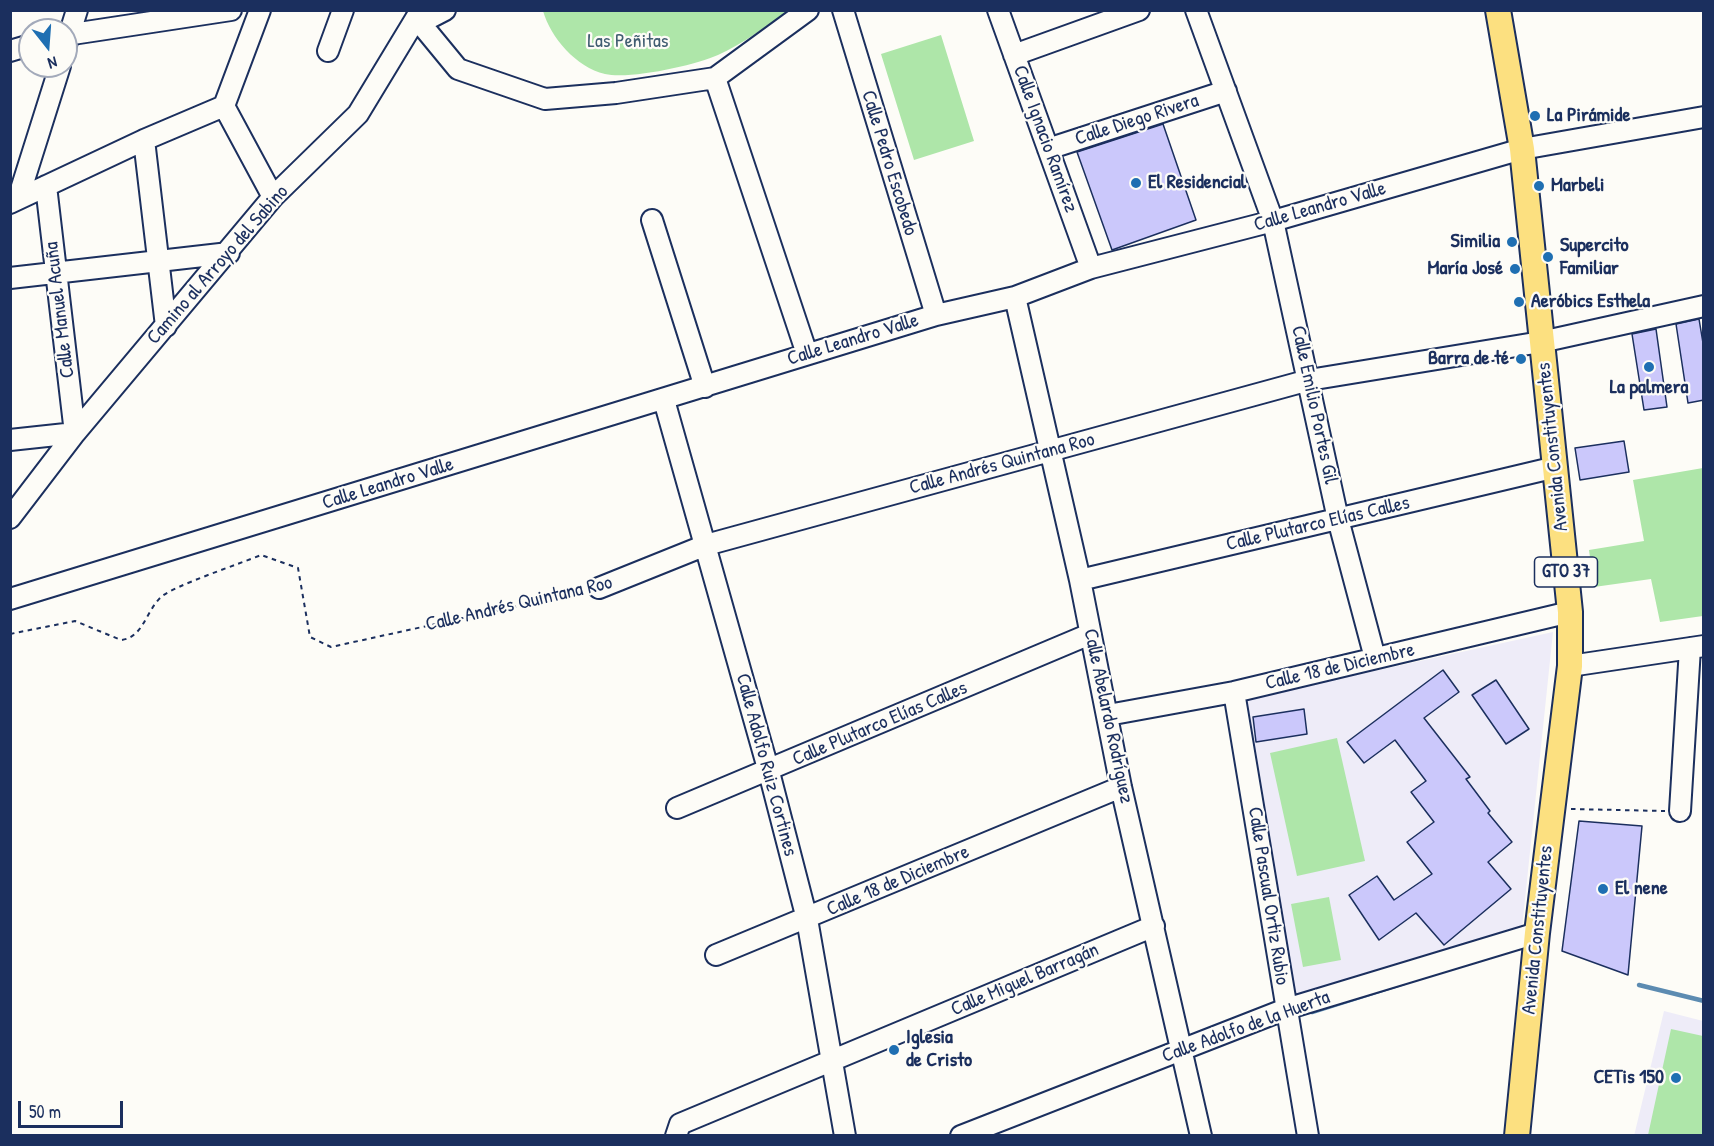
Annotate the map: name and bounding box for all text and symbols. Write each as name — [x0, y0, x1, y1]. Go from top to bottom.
north arrow — [18, 18, 78, 78]
park label: Las Peñitas — [587, 30, 669, 54]
text: N — [45, 52, 60, 75]
street label: Calle Ignacio Ramírez — [1007, 62, 1083, 216]
street label: Calle Pedro Escobedo — [856, 88, 922, 238]
street label: Calle Diego Rivera — [1072, 89, 1202, 151]
place label: La Pirámide — [1547, 104, 1630, 128]
marker: La Pirámide — [1528, 109, 1542, 123]
place label: El Residencial — [1148, 171, 1246, 195]
place label: Marbeli — [1551, 174, 1604, 198]
marker: El Residencial — [1129, 176, 1143, 190]
street label: Calle Leandro Valle — [1251, 177, 1389, 237]
marker: Marbeli — [1532, 179, 1546, 193]
street label: Camino al Arroyo del Sabino — [142, 180, 294, 350]
place label: Similia — [1451, 230, 1500, 254]
place label: Supercito Familiar — [1560, 234, 1629, 281]
marker: Similia — [1505, 235, 1519, 249]
street label: Calle Manuel Acuña — [40, 241, 80, 379]
marker: Supercito Familiar — [1541, 250, 1555, 264]
place label: María José — [1428, 257, 1503, 281]
marker: María José — [1508, 262, 1522, 276]
place label: Aeróbics Esthela — [1531, 290, 1650, 314]
marker: Aeróbics Esthela — [1512, 295, 1526, 309]
street label: Calle Leandro Valle — [784, 309, 922, 371]
street label: Calle Emilio Portes Gil — [1285, 324, 1343, 486]
place label: Barra de té — [1428, 347, 1509, 371]
marker: Barra de té — [1514, 352, 1528, 366]
marker: La palmera — [1642, 360, 1656, 374]
street label: Avenida Constituyentes — [1532, 361, 1574, 533]
place label: La palmera — [1610, 376, 1688, 400]
street label: Calle Andrés Quintana Roo — [907, 428, 1097, 500]
street label: Calle Leandro Valle — [319, 453, 457, 515]
street label: Calle Plutarco Elías Calles — [1224, 491, 1412, 557]
road number: GTO 37 — [1534, 557, 1598, 587]
street label: Calle Andrés Quintana Roo — [423, 571, 615, 637]
street label: Calle Abelardo Rodríguez — [1078, 627, 1138, 805]
street label: Calle 18 de Diciembre — [1263, 638, 1417, 696]
street label: Calle Adolfo Ruiz Cortines — [730, 671, 802, 859]
street label: Calle Plutarco Elías Calles — [789, 676, 971, 772]
street label: Calle Pascual Ortiz Rubio — [1242, 805, 1294, 987]
street label: Calle 18 de Diciembre — [823, 840, 973, 922]
street label: Avenida Constituyentes — [1517, 844, 1559, 1016]
place label: El nene — [1615, 877, 1668, 901]
marker: El nene — [1596, 882, 1610, 896]
street label: Calle Miguel Barragán — [948, 938, 1102, 1022]
street label: Calle Adolfo de la Huerta — [1159, 986, 1333, 1068]
place label: Iglesia de Cristo — [906, 1026, 972, 1073]
marker: Iglesia de Cristo — [887, 1043, 901, 1057]
place label: CETis 150 — [1593, 1066, 1664, 1090]
marker: CETis 150 — [1669, 1071, 1683, 1085]
scale bar — [21, 1089, 126, 1127]
text: 50 m — [29, 1099, 61, 1124]

